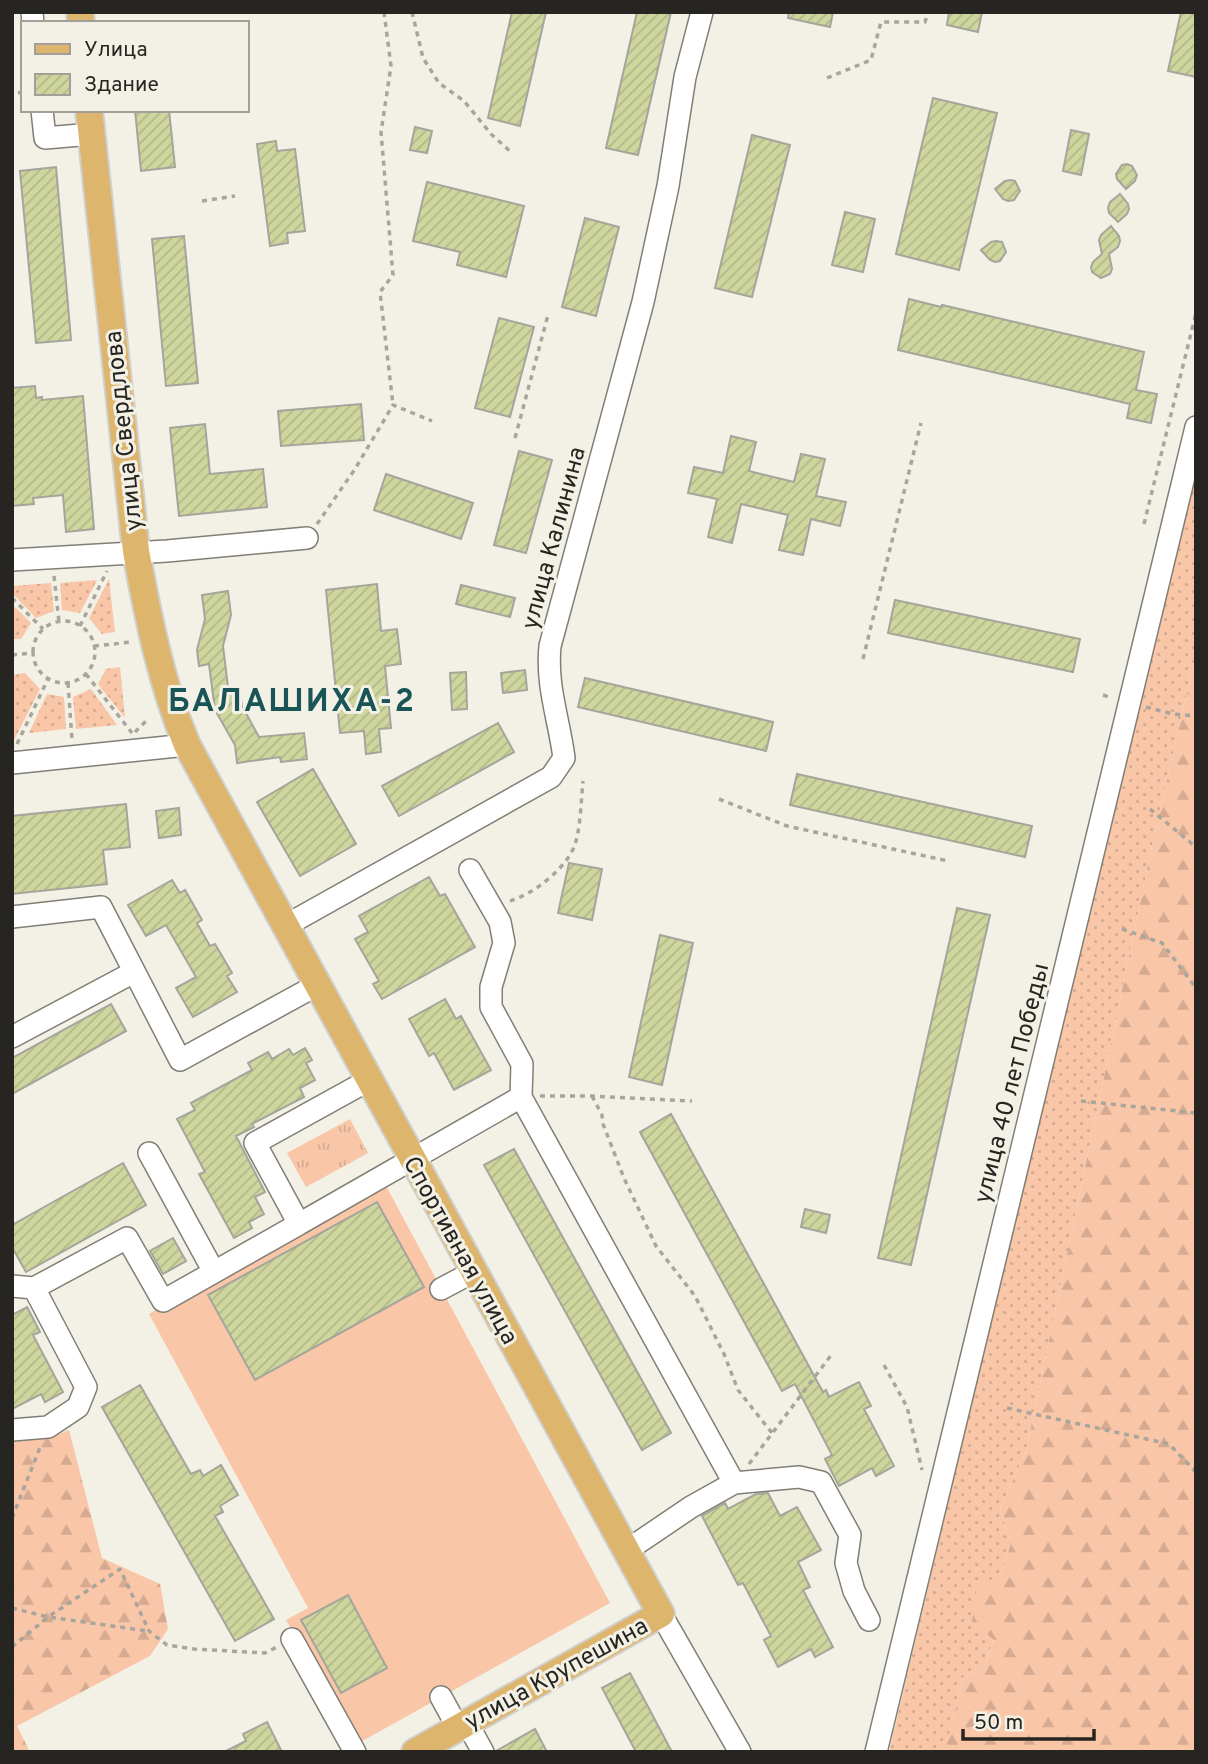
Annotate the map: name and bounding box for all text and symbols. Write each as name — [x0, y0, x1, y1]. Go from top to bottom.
legend — [21, 21, 248, 112]
text: Улица — [84, 37, 148, 64]
text: Здание — [84, 72, 159, 99]
street label: улица Свердлова — [100, 329, 150, 532]
street label: улица Калинина — [516, 444, 594, 633]
district label: БАЛАШИХА-2 — [168, 683, 416, 723]
street label: улица 40 лет Победы — [969, 960, 1057, 1207]
street label: Спортивная улица — [395, 1152, 523, 1350]
street label: улица Крупешина — [460, 1612, 654, 1738]
scale bar — [963, 1698, 1094, 1742]
text: 50 m — [974, 1710, 1023, 1737]

